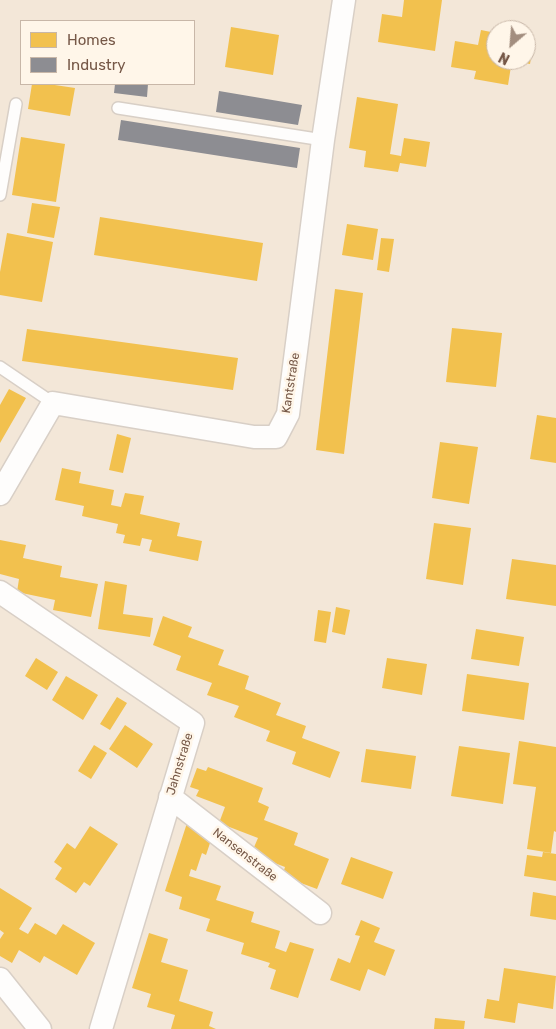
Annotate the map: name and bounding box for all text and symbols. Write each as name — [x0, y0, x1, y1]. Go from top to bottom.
legend — [20, 20, 195, 85]
north arrow — [486, 20, 536, 70]
text: Homes — [67, 31, 116, 49]
text: N — [496, 48, 513, 68]
text: Industry — [67, 56, 126, 74]
street label: Kantstraße — [279, 352, 303, 414]
street label: Jahnstraße — [164, 731, 196, 797]
street label: Nansenstraße — [210, 825, 280, 885]

